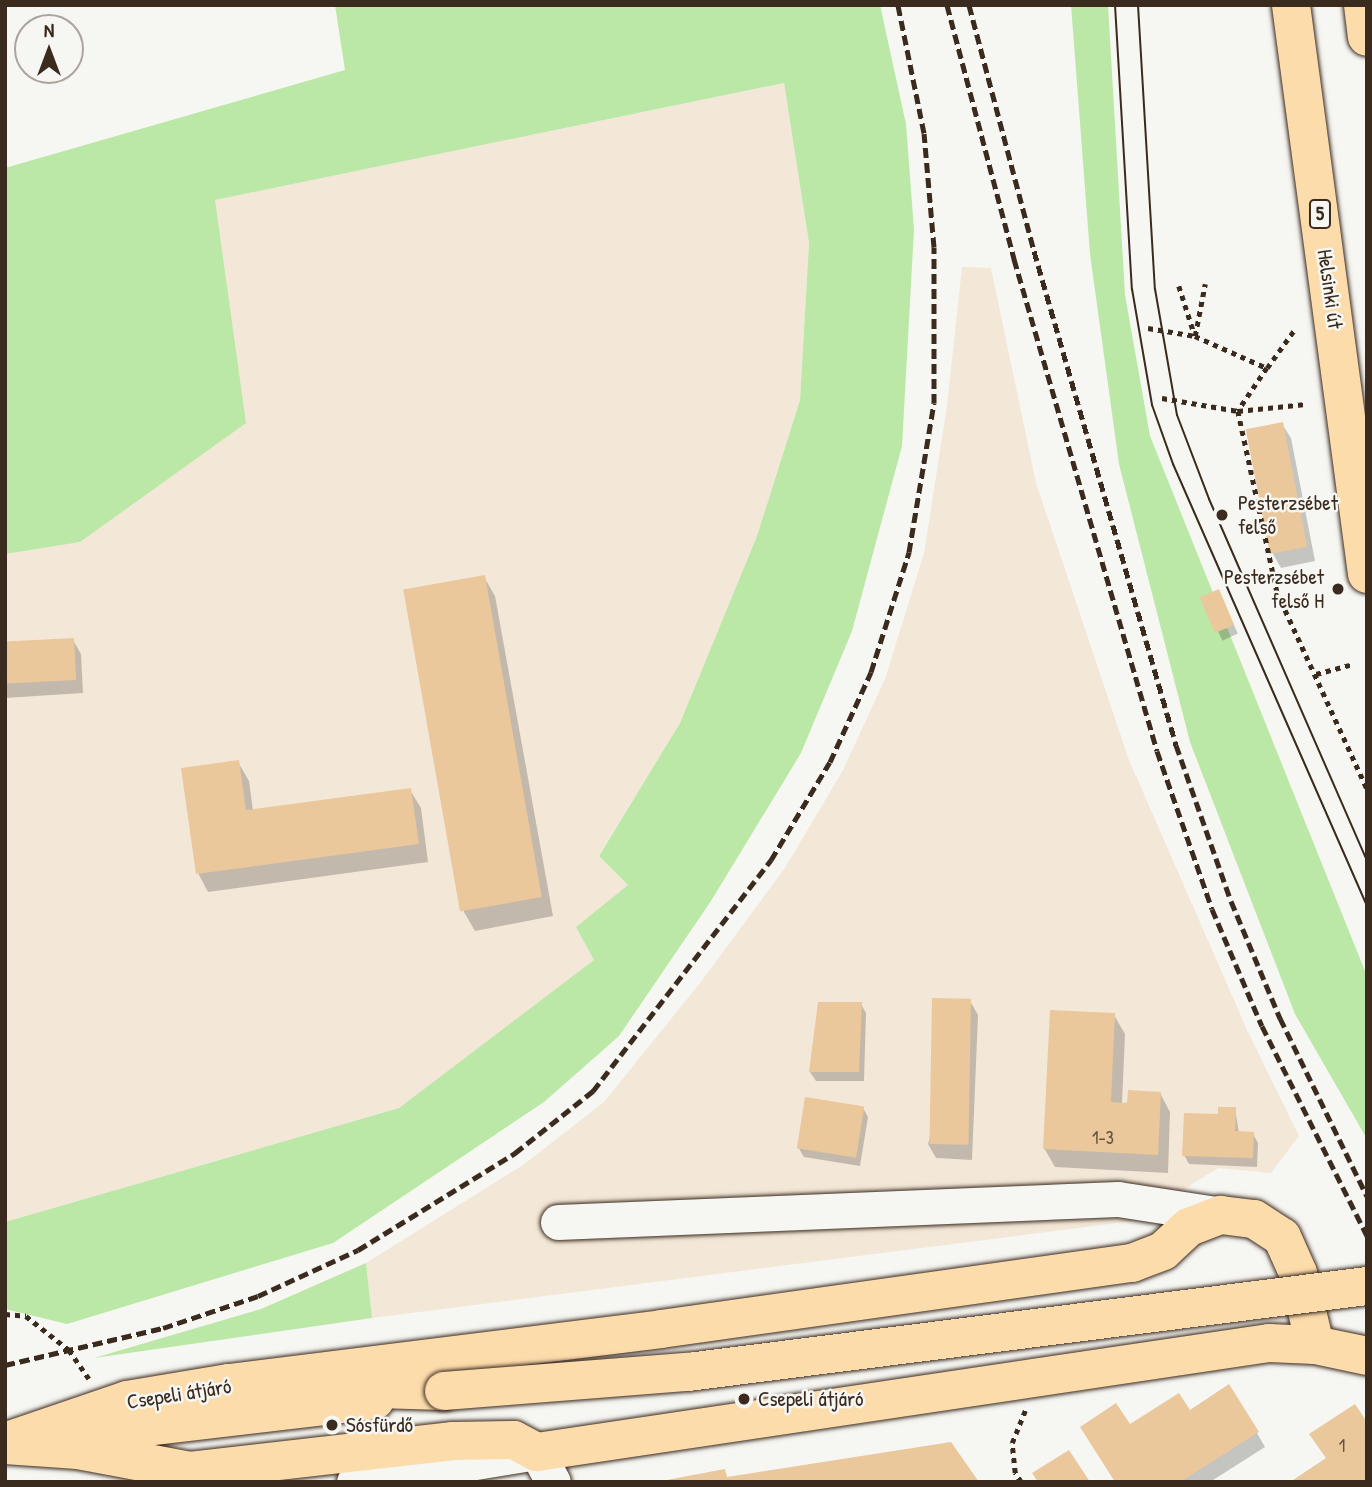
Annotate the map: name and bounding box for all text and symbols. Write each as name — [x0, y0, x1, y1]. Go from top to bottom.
north arrow — [14, 14, 84, 84]
text: N — [44, 17, 54, 43]
road number: 5 — [1308, 198, 1332, 230]
street label: Helsinki út — [1312, 248, 1348, 330]
place label: Pesterzsébet felső — [1238, 490, 1338, 540]
marker: Pesterzsébet felső — [1212, 505, 1232, 525]
place label: Pesterzsébet felső H — [1224, 564, 1324, 614]
marker: Pesterzsébet felső H — [1330, 581, 1346, 597]
house number: 1-3 — [1092, 1127, 1114, 1149]
street label: Csepeli átjáró — [125, 1373, 233, 1415]
place label: Csepeli átjáró — [758, 1386, 864, 1412]
marker: Csepeli átjáró — [736, 1391, 752, 1407]
place label: Sósfürdő — [346, 1412, 413, 1438]
marker: Sósfürdő — [324, 1417, 340, 1433]
house number: 1 — [1339, 1435, 1345, 1457]

